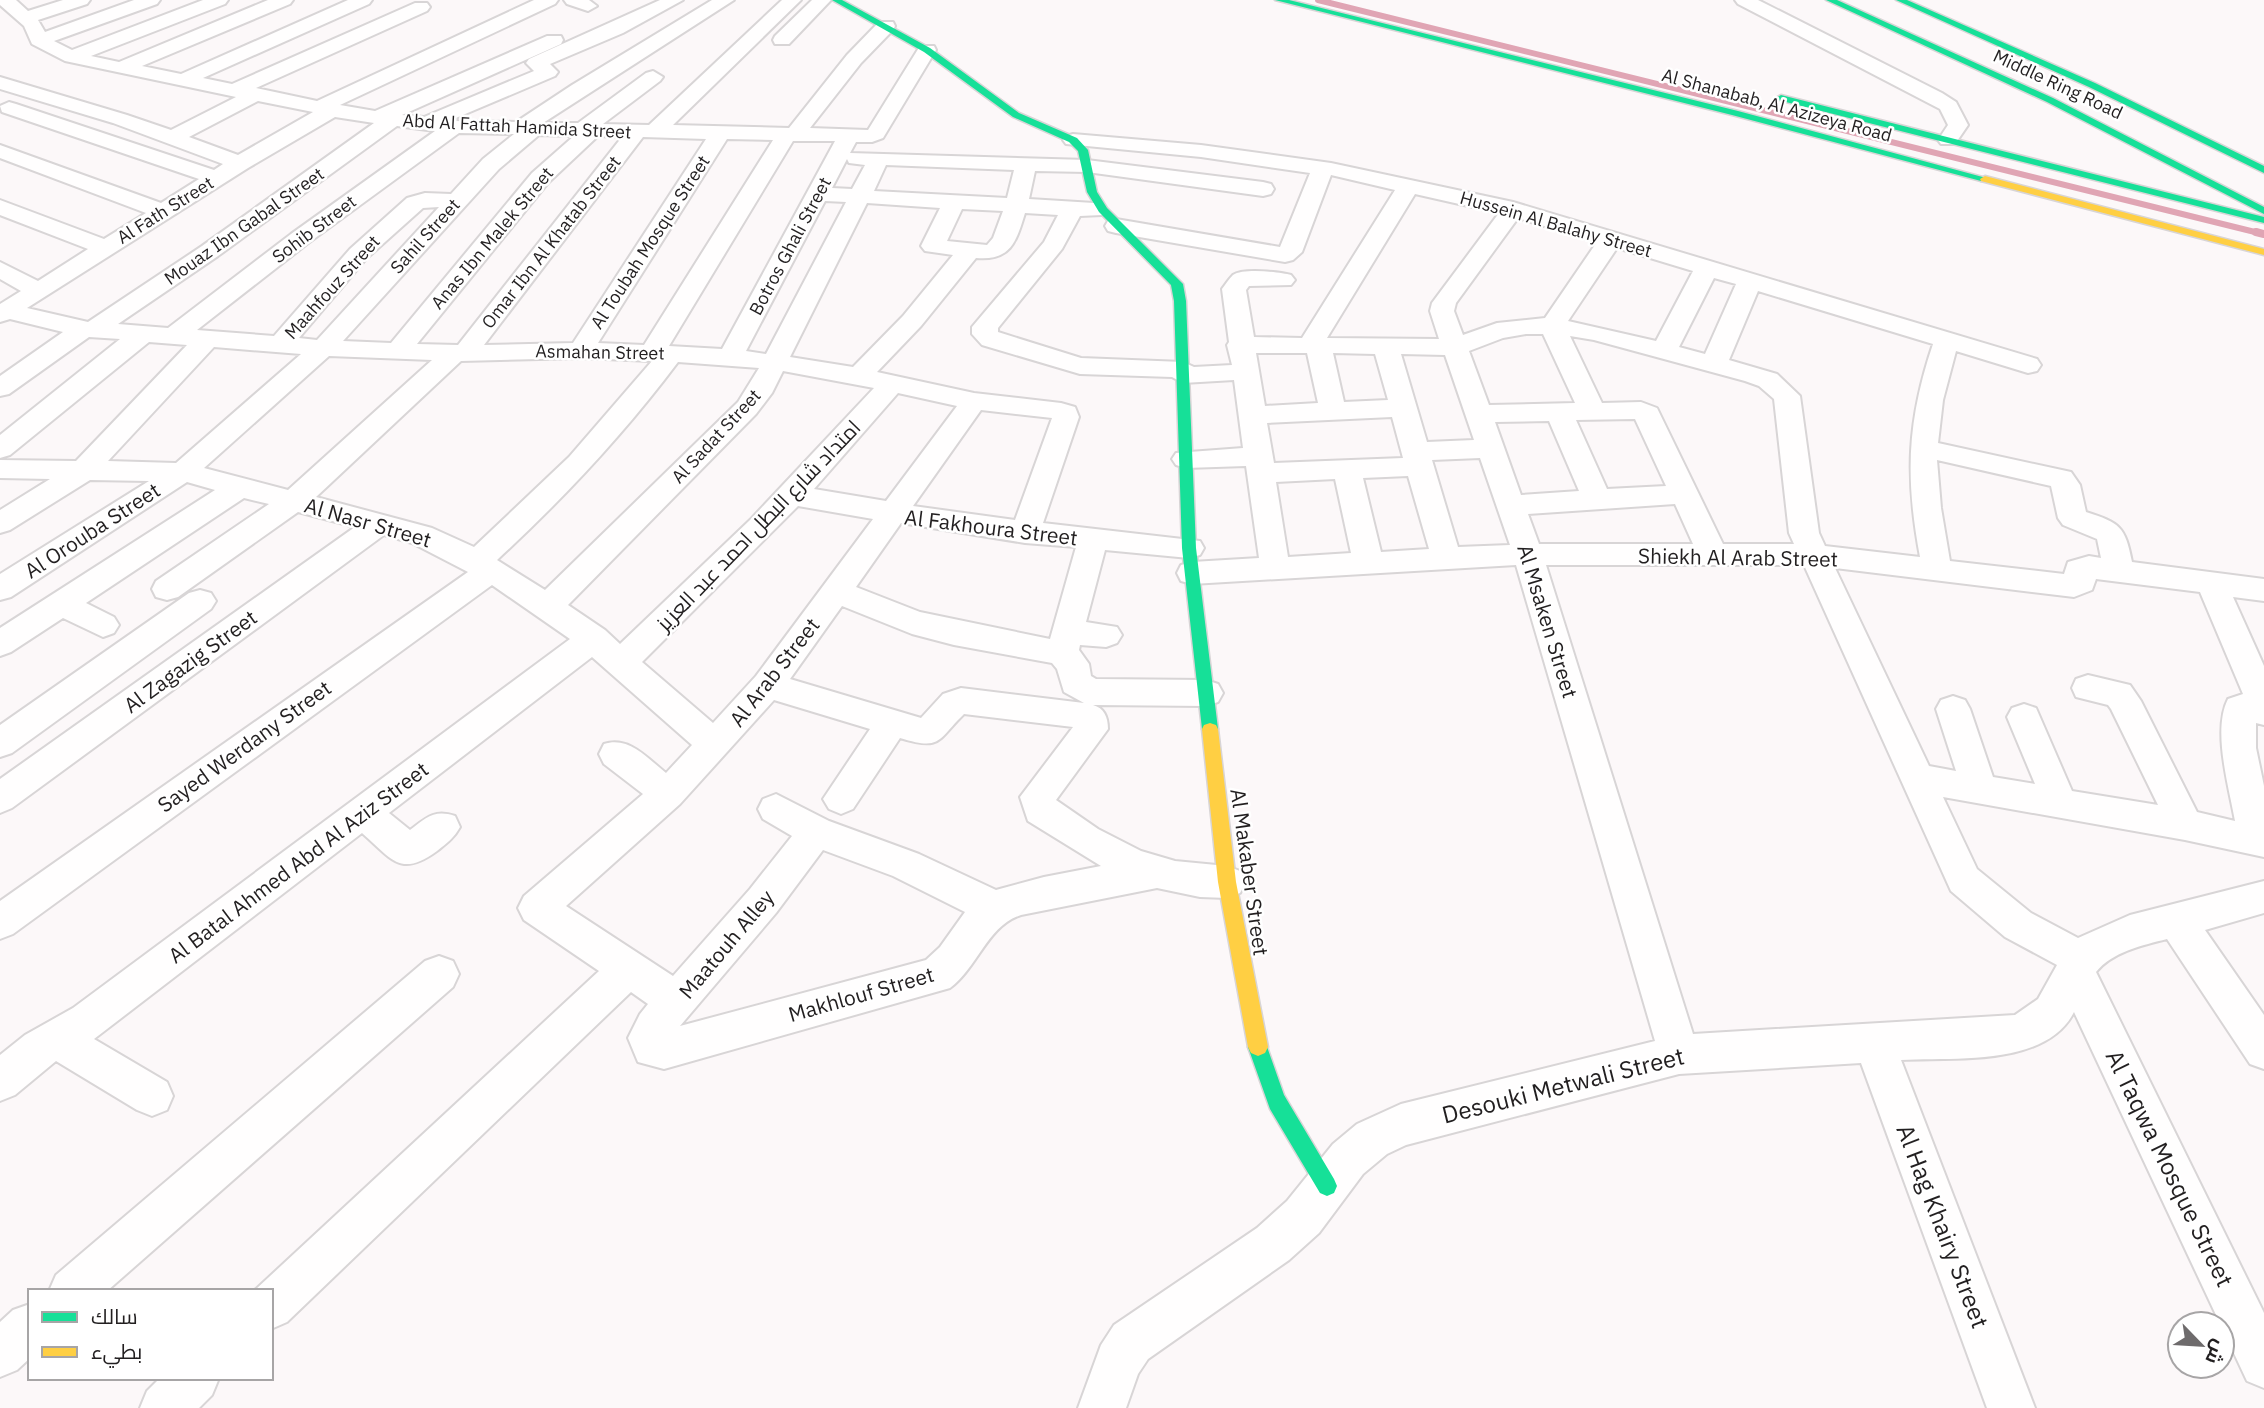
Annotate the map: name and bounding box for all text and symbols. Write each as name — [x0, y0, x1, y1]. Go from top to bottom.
street label: Middle Ring Road — [1990, 44, 2126, 124]
street label: Al Shanabab, Al Azizeya Road — [1659, 63, 1895, 147]
street label: Abd Al Fattah Hamida Street — [402, 109, 632, 143]
street label: Omar Ibn Al Khatab Street — [476, 151, 626, 333]
street label: Al Toubah Mosque Street — [585, 151, 715, 333]
street label: Mouaz Ibn Gabal Street — [160, 162, 328, 290]
street label: Anas Ibn Malek Street — [426, 162, 558, 314]
street label: Al Fath Street — [112, 171, 218, 249]
street label: Botros Ghali Street — [744, 173, 836, 319]
street label: Hussein Al Balahy Street — [1457, 186, 1655, 262]
street label: Sohib Street — [267, 190, 361, 268]
street label: Sahil Street — [385, 194, 465, 278]
street label: Maahfouz Street — [279, 230, 385, 344]
street label: Asmahan Street — [535, 339, 665, 365]
street label: Al Sadat Street — [666, 384, 766, 488]
street label: امتداد شارع البطل احمد عبد العزيز — [649, 413, 867, 638]
street label: Al Orouba Street — [19, 476, 165, 584]
street label: Al Nasr Street — [301, 491, 435, 553]
street label: Al Fakhoura Street — [903, 502, 1079, 552]
street label: Al Msaken Street — [1511, 541, 1585, 701]
street label: Shiekh Al Arab Street — [1638, 541, 1838, 573]
street label: Al Zagazig Street — [118, 603, 262, 719]
street label: Al Arab Street — [723, 612, 825, 732]
street label: Sayed Werdany Street — [152, 674, 336, 818]
street label: Al Batal Ahmed Abd Al Aziz Street — [162, 755, 434, 969]
street label: Al Makaber Street — [1224, 787, 1276, 957]
street label: Maatouh Alley — [672, 883, 780, 1004]
street label: Makhlouf Street — [785, 960, 937, 1028]
street label: Desouki Metwali Street — [1439, 1039, 1687, 1131]
street label: Al Taqwa Mosque Street — [2099, 1044, 2241, 1292]
street label: Al Hag Khairy Street — [1889, 1119, 1997, 1333]
legend — [28, 1289, 273, 1380]
text: سالك — [91, 1302, 138, 1330]
north arrow — [2166, 1310, 2236, 1380]
text: ش — [2200, 1336, 2232, 1368]
text: بطيء — [91, 1337, 142, 1368]

